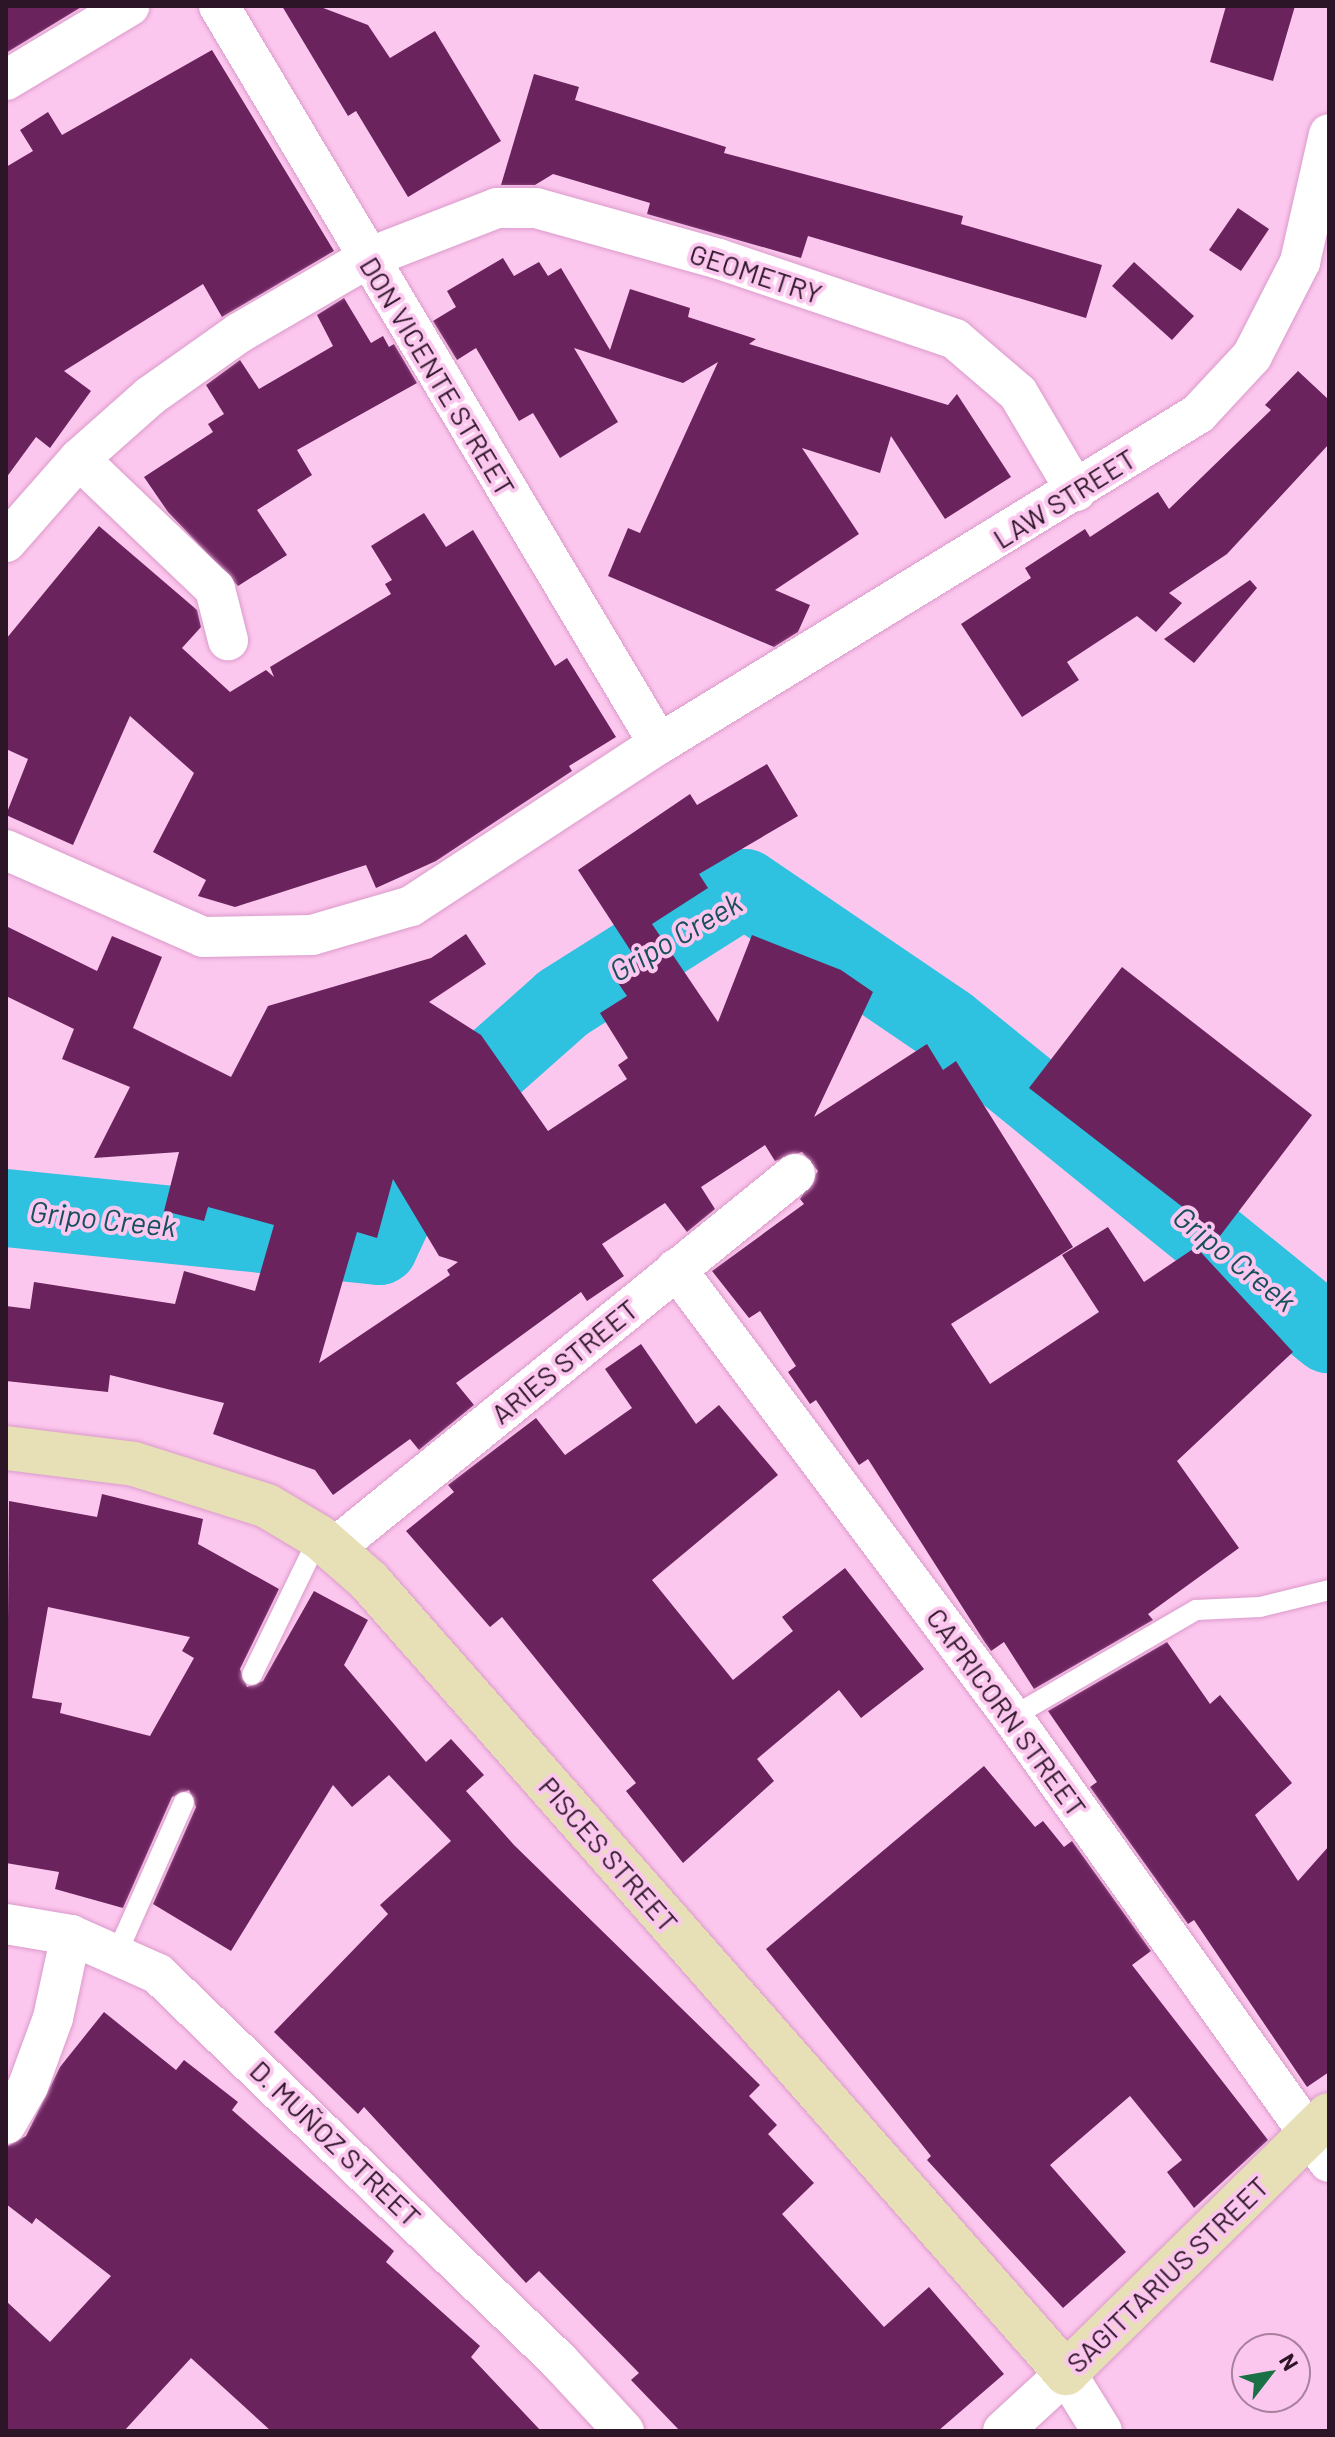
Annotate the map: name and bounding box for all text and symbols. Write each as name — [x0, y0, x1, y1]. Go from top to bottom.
street label: GEOMETRY — [686, 236, 826, 310]
street label: DON VICENTE STREET — [353, 250, 523, 502]
street label: LAW STREET — [987, 441, 1141, 555]
water label: Gripo Creek — [602, 884, 748, 988]
water label: Gripo Creek — [28, 1192, 178, 1244]
water label: Gripo Creek — [1166, 1198, 1304, 1318]
street label: ARIES STREET — [484, 1292, 644, 1430]
street label: CAPRICORN STREET — [920, 1601, 1094, 1823]
street label: PISCES STREET — [532, 1770, 686, 1938]
street label: D. MUÑOZ STREET — [244, 2053, 428, 2233]
street label: SAGITTARIUS STREET — [1059, 2169, 1275, 2379]
north arrow — [1231, 2333, 1311, 2413]
text: N — [1275, 2349, 1305, 2375]

